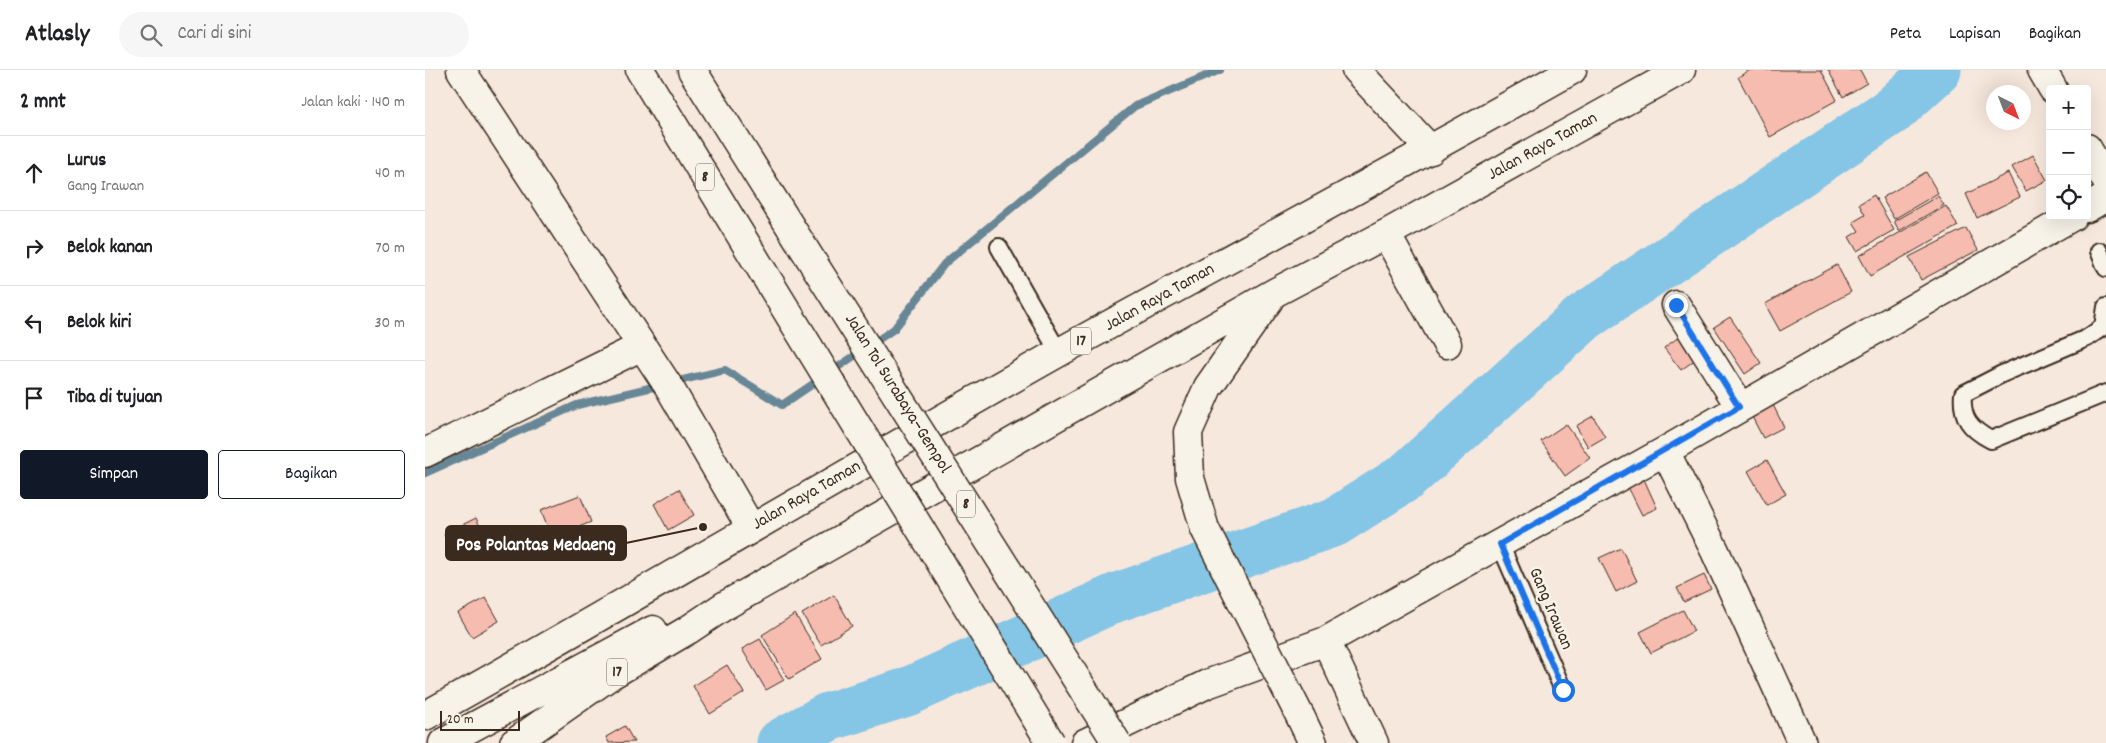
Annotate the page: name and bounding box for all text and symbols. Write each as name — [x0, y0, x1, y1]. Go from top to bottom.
search box — [119, 12, 469, 57]
text: Atlasly — [25, 18, 89, 52]
icon: search — [137, 21, 165, 49]
text: Cari di sini — [177, 21, 251, 48]
text: Peta — [1890, 22, 1921, 47]
text: Lapisan — [1949, 22, 2001, 47]
text: Bagikan — [2029, 22, 2081, 47]
north arrow — [1986, 85, 2031, 130]
map controls — [2046, 85, 2091, 220]
button: + — [2046, 85, 2091, 130]
text: 2 mnt — [20, 88, 66, 118]
text: Jalan kaki · 140 m — [301, 91, 405, 114]
street label: Jalan Raya Taman — [1484, 106, 1602, 188]
button: − — [2046, 130, 2091, 175]
text: Lurus — [67, 148, 106, 175]
icon: ahead — [20, 159, 48, 187]
text: 40 m — [375, 162, 405, 185]
road number: 8 — [696, 164, 714, 190]
text: Gang Irawan — [67, 175, 144, 198]
button: locate — [2046, 175, 2091, 220]
icon: right — [20, 234, 48, 262]
text: Belok kanan — [67, 235, 153, 262]
text: 70 m — [375, 237, 405, 260]
street label: Jalan Raya Taman — [1101, 257, 1219, 339]
route end — [1665, 294, 1688, 317]
icon: left — [20, 309, 48, 337]
street label: Jalan Tol Surabaya–Gempol — [838, 309, 957, 479]
text: Belok kiri — [67, 310, 131, 337]
text: 30 m — [375, 312, 405, 335]
road number: 17 — [1071, 328, 1091, 354]
icon: arrive — [20, 384, 48, 412]
text: Tiba di tujuan — [67, 385, 162, 412]
button: Simpan — [20, 450, 208, 499]
button: Bagikan — [218, 450, 405, 499]
street label: Jalan Raya Taman — [748, 455, 866, 537]
road number: 8 — [957, 490, 975, 518]
callout: Pos Polantas Medaeng — [446, 526, 626, 560]
text: Pos Polantas Medaeng — [456, 533, 616, 560]
street label: Gang Irawan — [1522, 564, 1578, 654]
road number: 17 — [607, 658, 627, 686]
route start — [1552, 679, 1575, 702]
scale bar — [440, 708, 520, 731]
text: 20 m — [447, 710, 474, 730]

